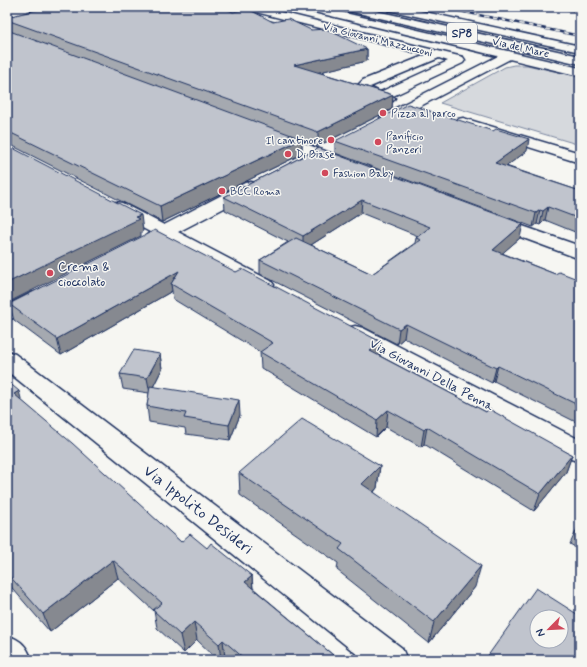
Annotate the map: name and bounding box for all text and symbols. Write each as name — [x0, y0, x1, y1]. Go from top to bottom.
street label: Via Giovanni Mazzucconi — [322, 20, 434, 60]
road number: SP8 — [447, 23, 477, 43]
street label: Via del Mare — [491, 35, 551, 61]
place label: Pizza al parco — [391, 107, 456, 121]
marker: Pizza al parco — [378, 108, 388, 118]
place label: Panificio Panzeri — [386, 130, 424, 157]
place label: Il cantinore — [266, 134, 323, 148]
marker: Il cantinore — [326, 135, 336, 145]
marker: Panificio Panzeri — [373, 137, 383, 147]
place label: Di Biase — [296, 148, 335, 162]
marker: Di Biase — [283, 149, 293, 159]
place label: Fashion Baby — [333, 167, 393, 181]
marker: Fashion Baby — [320, 168, 330, 178]
place label: BCC Roma — [230, 185, 280, 199]
marker: BCC Roma — [217, 186, 227, 196]
place label: Crema & cioccolato — [58, 259, 110, 291]
marker: Crema & cioccolato — [45, 268, 55, 278]
street label: Via Giovanni Della Penna — [366, 335, 496, 415]
street label: Via Ippolito Desideri — [139, 461, 257, 560]
north arrow — [529, 609, 569, 649]
text: N — [533, 626, 549, 639]

